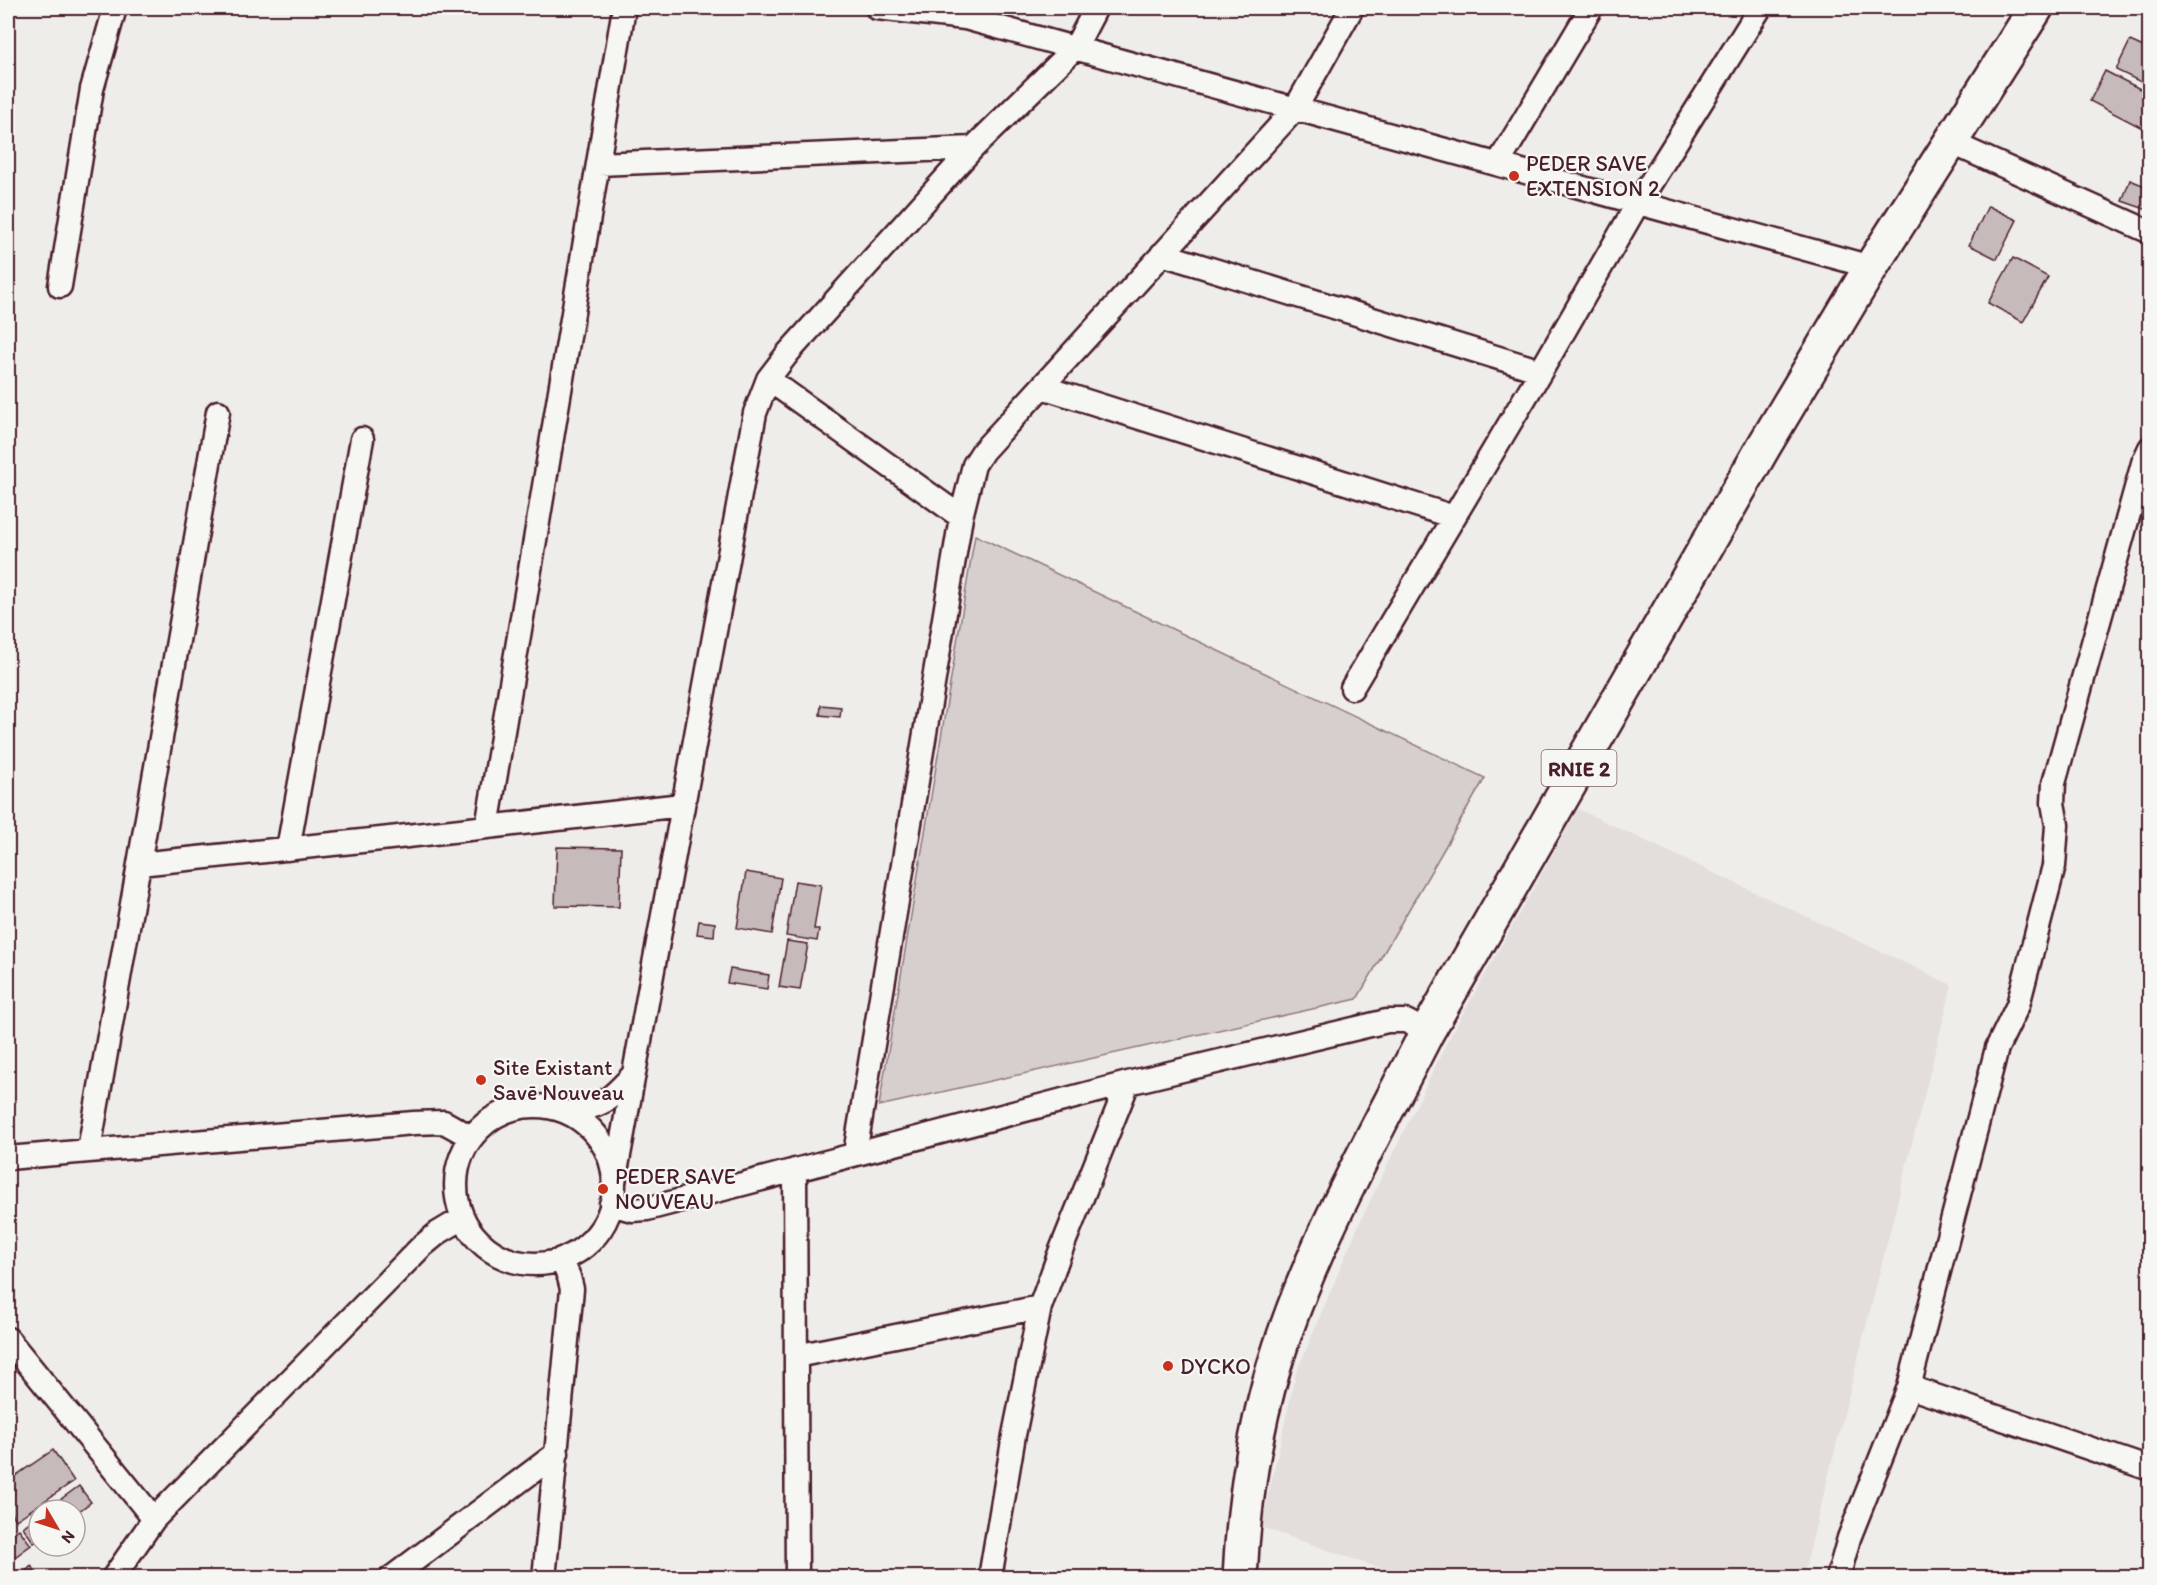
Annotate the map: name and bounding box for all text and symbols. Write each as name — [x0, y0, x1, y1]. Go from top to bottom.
place label: PEDER SAVE EXTENSION 2 — [1526, 150, 1660, 202]
marker: PEDER SAVE EXTENSION 2 — [1507, 169, 1521, 183]
road number: RNIE 2 — [1542, 750, 1616, 786]
place label: Site Existant Savē Nouveau — [493, 1054, 624, 1106]
marker: Site Existant Savē Nouveau — [474, 1073, 488, 1087]
place label: PEDER SAVE NOUVEAU — [615, 1163, 736, 1215]
marker: PEDER SAVE NOUVEAU — [596, 1182, 610, 1196]
place label: DYCKO — [1180, 1353, 1251, 1380]
marker: DYCKO — [1161, 1359, 1175, 1373]
north arrow — [27, 1498, 87, 1558]
text: N — [57, 1527, 79, 1547]

